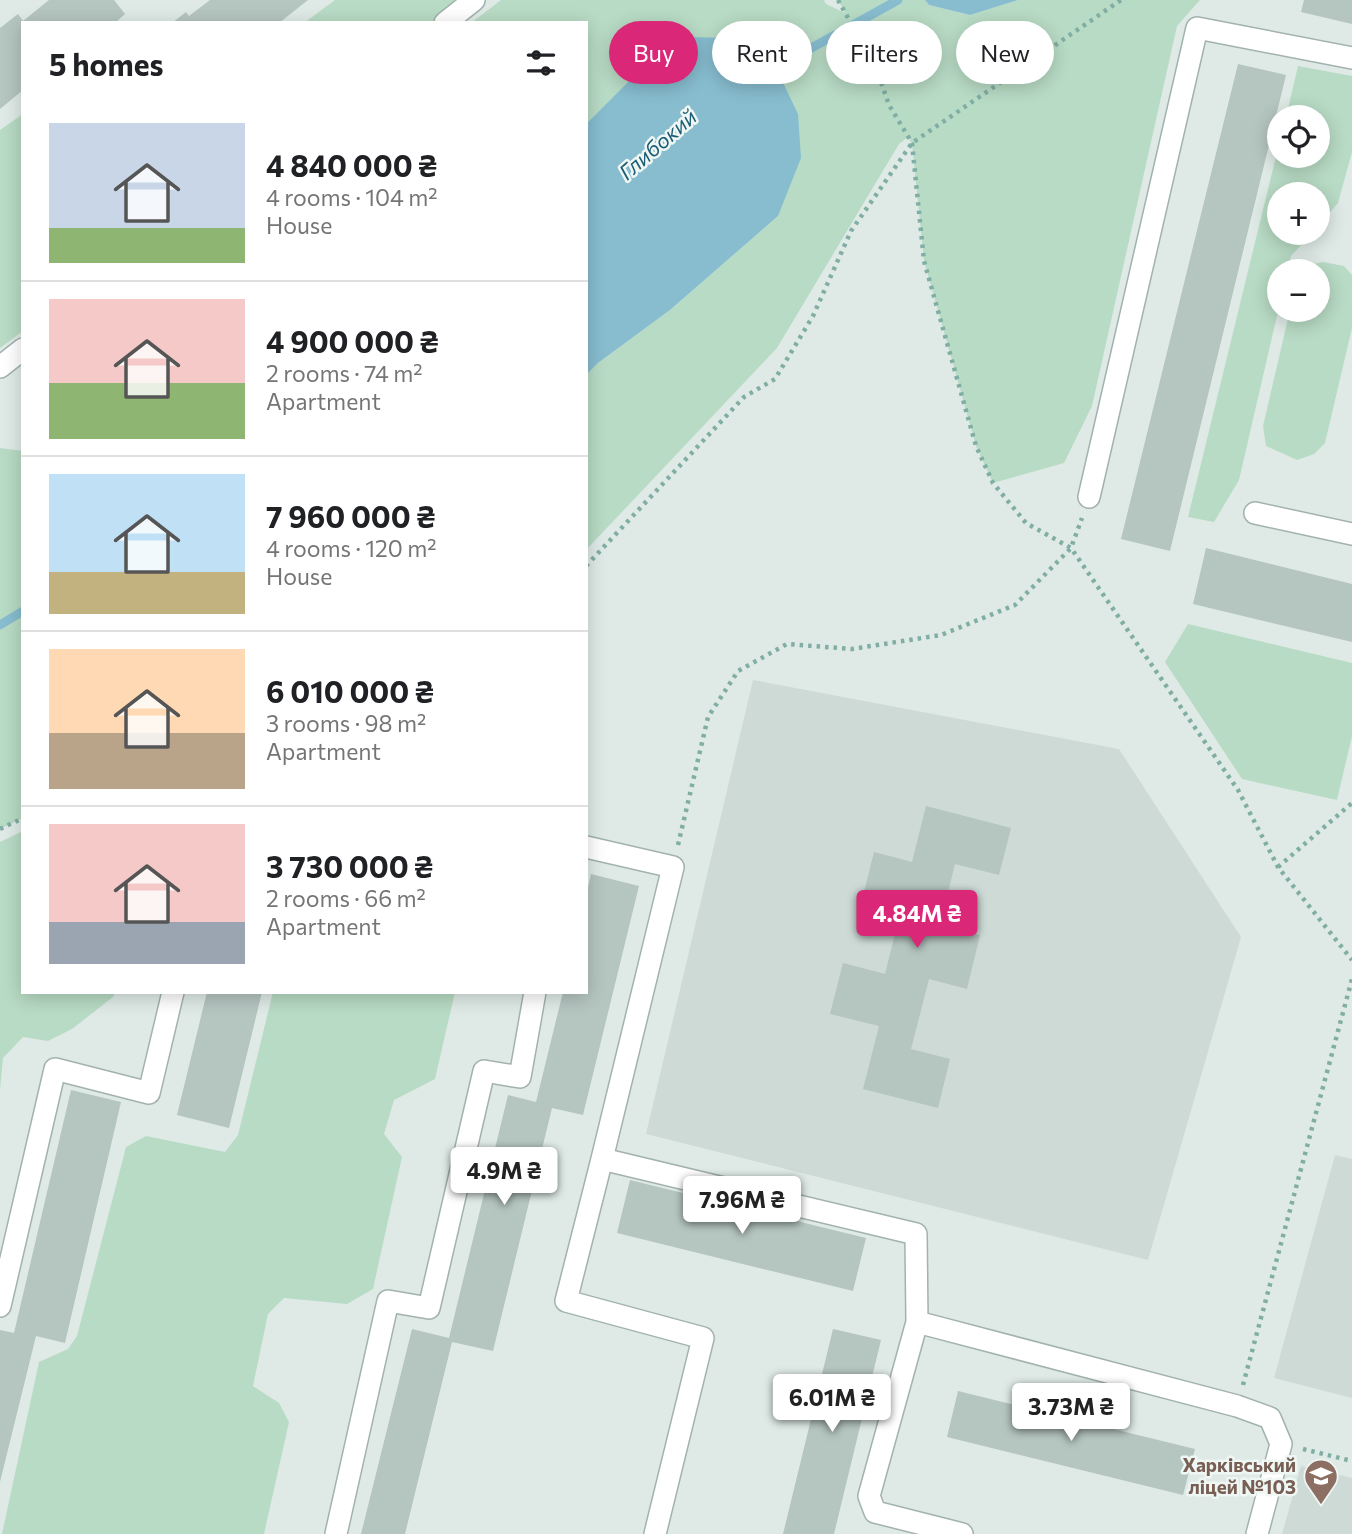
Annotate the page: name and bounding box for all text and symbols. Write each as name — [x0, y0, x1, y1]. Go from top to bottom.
chip: Buy — [609, 21, 698, 84]
chip: Rent — [712, 21, 812, 84]
chip: Filters — [826, 21, 942, 84]
chip: New — [956, 21, 1054, 84]
icon: filters — [522, 44, 560, 82]
text: 5 homes — [49, 45, 163, 82]
water label: Глибокий — [613, 103, 701, 184]
map controls — [1267, 105, 1330, 322]
button: locate — [1267, 105, 1330, 168]
text: 4 840 000 ₴ — [266, 146, 437, 183]
icon: home — [105, 151, 189, 235]
button: + — [1267, 182, 1330, 245]
text: 4 rooms · 104 m² — [266, 183, 438, 211]
text: House — [266, 211, 332, 239]
button: − — [1267, 259, 1330, 322]
text: 4 900 000 ₴ — [266, 322, 439, 359]
icon: home — [105, 327, 189, 411]
text: 2 rooms · 74 m² — [266, 359, 422, 387]
text: Apartment — [266, 387, 381, 415]
text: 7 960 000 ₴ — [266, 497, 435, 534]
icon: home — [105, 502, 189, 586]
text: 4 rooms · 120 m² — [266, 534, 437, 562]
text: House — [266, 562, 332, 590]
text: 6 010 000 ₴ — [266, 672, 434, 709]
icon: home — [105, 677, 189, 761]
text: 3 rooms · 98 m² — [266, 709, 426, 737]
text: Apartment — [266, 737, 381, 765]
text: 3 730 000 ₴ — [266, 847, 433, 884]
icon: home — [105, 852, 189, 936]
text: 2 rooms · 66 m² — [266, 884, 426, 912]
pin: 4.84M ₴ — [852, 890, 982, 950]
text: 4.84M ₴ — [872, 899, 962, 927]
text: Apartment — [266, 912, 381, 940]
pin: 4.9M ₴ — [447, 1148, 561, 1207]
text: 4.9M ₴ — [467, 1156, 541, 1184]
pin: 7.96M ₴ — [677, 1176, 807, 1236]
text: 7.96M ₴ — [699, 1185, 785, 1213]
pin: 6.01M ₴ — [767, 1374, 897, 1434]
text: 6.01M ₴ — [789, 1383, 875, 1411]
pin: 3.73M ₴ — [1006, 1384, 1136, 1443]
text: 3.73M ₴ — [1028, 1392, 1114, 1420]
place label: Харківський ліцей №103 — [1182, 1453, 1296, 1498]
school or university icon: Харківський ліцей №103 — [1302, 1457, 1340, 1506]

